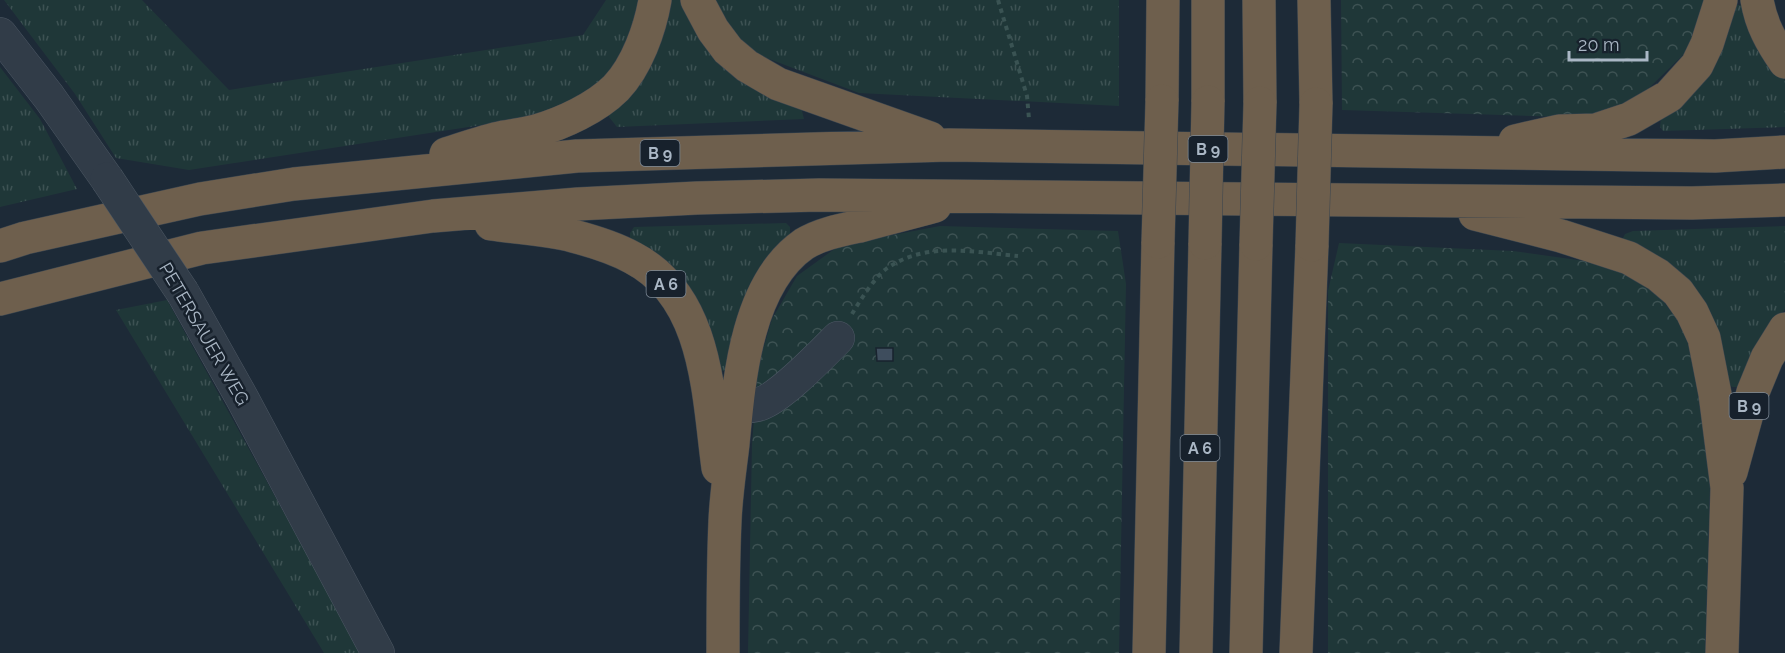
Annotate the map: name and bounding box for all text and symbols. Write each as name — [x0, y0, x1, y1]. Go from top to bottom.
scale bar — [1569, 24, 1647, 62]
text: 20 m — [1578, 34, 1620, 55]
road number: B 9 — [1188, 136, 1228, 162]
road number: B 9 — [640, 140, 680, 166]
street label: PETERSAUER WEG — [155, 259, 254, 409]
road number: A 6 — [646, 271, 686, 297]
road number: B 9 — [1730, 393, 1768, 419]
road number: A 6 — [1180, 435, 1220, 461]

